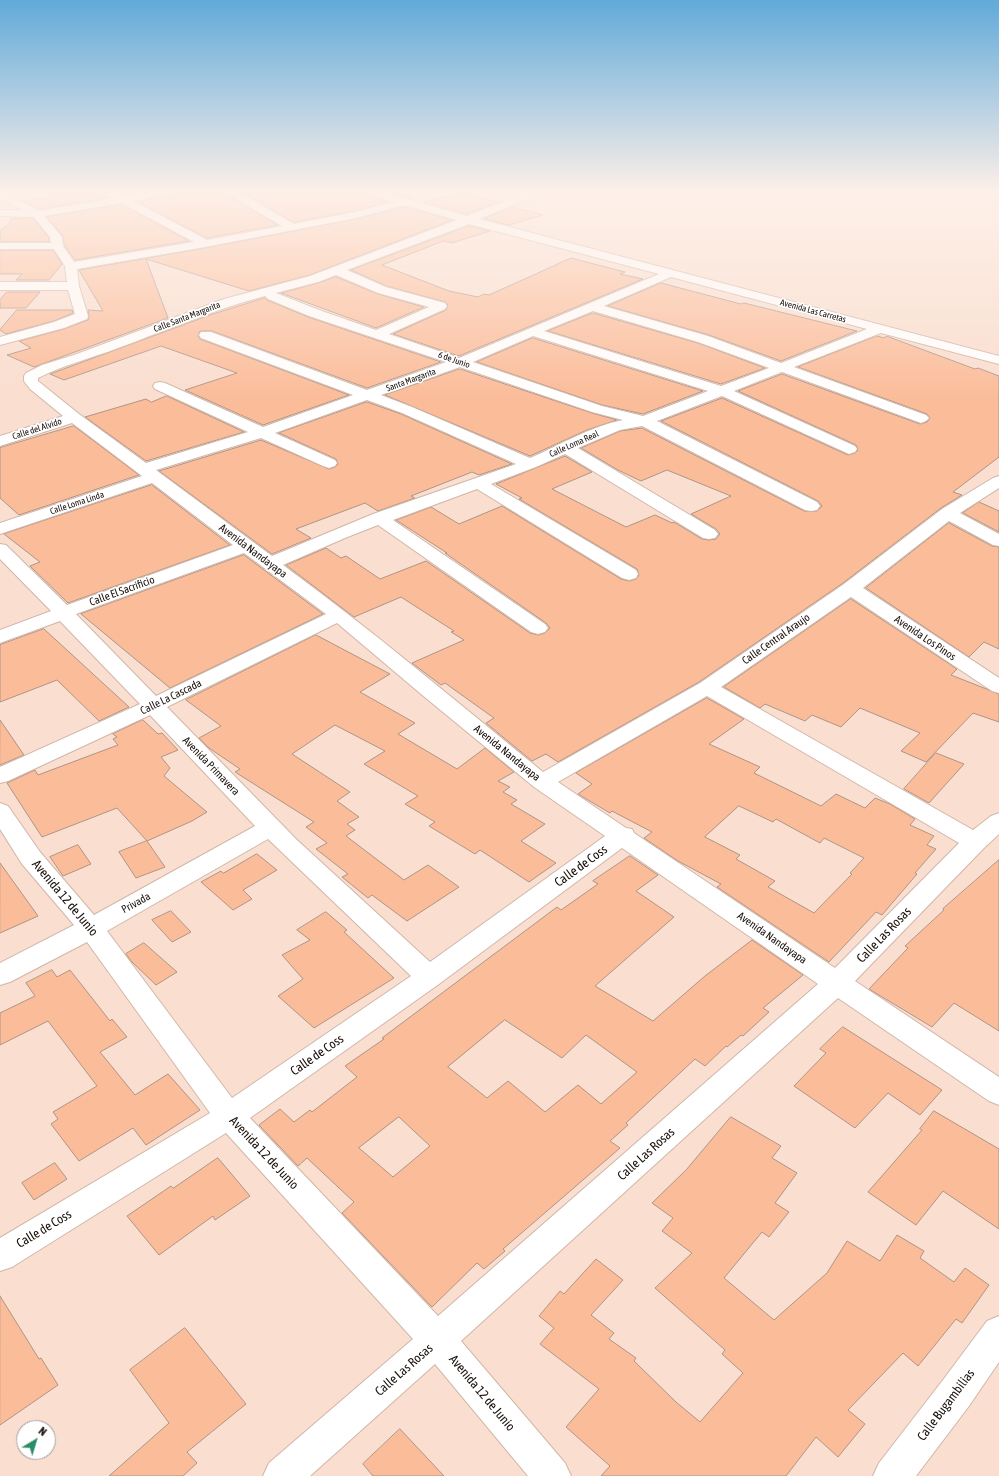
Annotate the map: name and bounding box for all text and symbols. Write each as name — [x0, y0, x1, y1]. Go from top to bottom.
street label: Avenida Las Carretas — [779, 297, 847, 325]
street label: Calle Santa Margarita — [152, 299, 222, 335]
street label: 6 de Junio — [437, 350, 471, 370]
street label: Santa Margarita — [385, 366, 437, 394]
street label: Calle del Alvido — [11, 416, 63, 442]
street label: Calle Loma Real — [548, 428, 600, 460]
street label: Calle Loma Linda — [49, 489, 105, 517]
street label: Avenida Nandayapa — [216, 521, 290, 581]
street label: Calle El Sacrificio — [88, 573, 156, 609]
street label: Calle Central Araujo — [740, 611, 812, 667]
street label: Avenida Los Pinos — [892, 613, 958, 663]
street label: Calle La Cascada — [138, 676, 204, 718]
street label: Avenida Nandayapa — [471, 722, 543, 784]
street label: Avenida Primavera — [180, 734, 242, 798]
street label: Calle de Coss — [552, 842, 610, 890]
street label: Avenida 12 de Junio — [29, 857, 101, 939]
street label: Privada — [119, 890, 153, 916]
street label: Calle Las Rosas — [854, 904, 914, 966]
street label: Avenida Nandayapa — [735, 909, 809, 967]
street label: Calle de Coss — [287, 1031, 347, 1079]
street label: Avenida 12 de Junio — [226, 1113, 302, 1193]
street label: Calle Las Rosas — [614, 1124, 678, 1184]
street label: Calle de Coss — [14, 1207, 74, 1251]
street label: Calle Las Rosas — [372, 1341, 436, 1399]
street label: Avenida 12 de Junio — [446, 1352, 518, 1434]
street label: Calle Bugambilias — [914, 1366, 978, 1444]
north arrow — [16, 1420, 56, 1460]
text: N — [37, 1425, 49, 1438]

